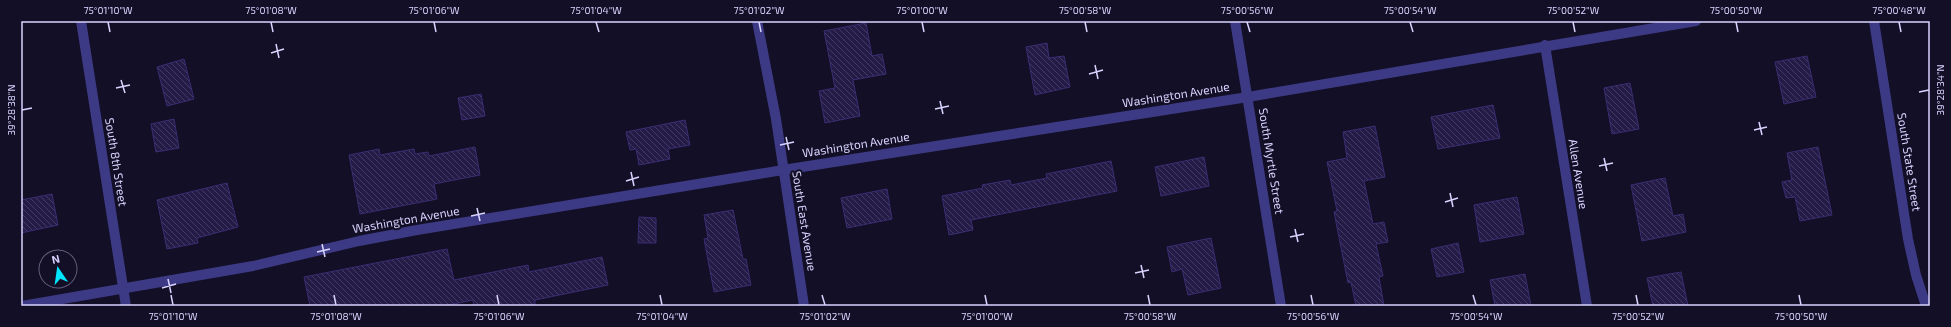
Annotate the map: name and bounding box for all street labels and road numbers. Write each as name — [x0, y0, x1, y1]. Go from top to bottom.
street label: Washington Avenue — [1121, 79, 1231, 109]
street label: South Myrtle Street — [1257, 107, 1287, 215]
street label: South State Street — [1895, 112, 1925, 212]
street label: South 8th Street — [103, 117, 131, 208]
street label: Washington Avenue — [801, 129, 911, 159]
street label: Allen Avenue — [1567, 138, 1591, 210]
street label: South East Avenue — [790, 170, 820, 272]
street label: Washington Avenue — [351, 203, 460, 235]

